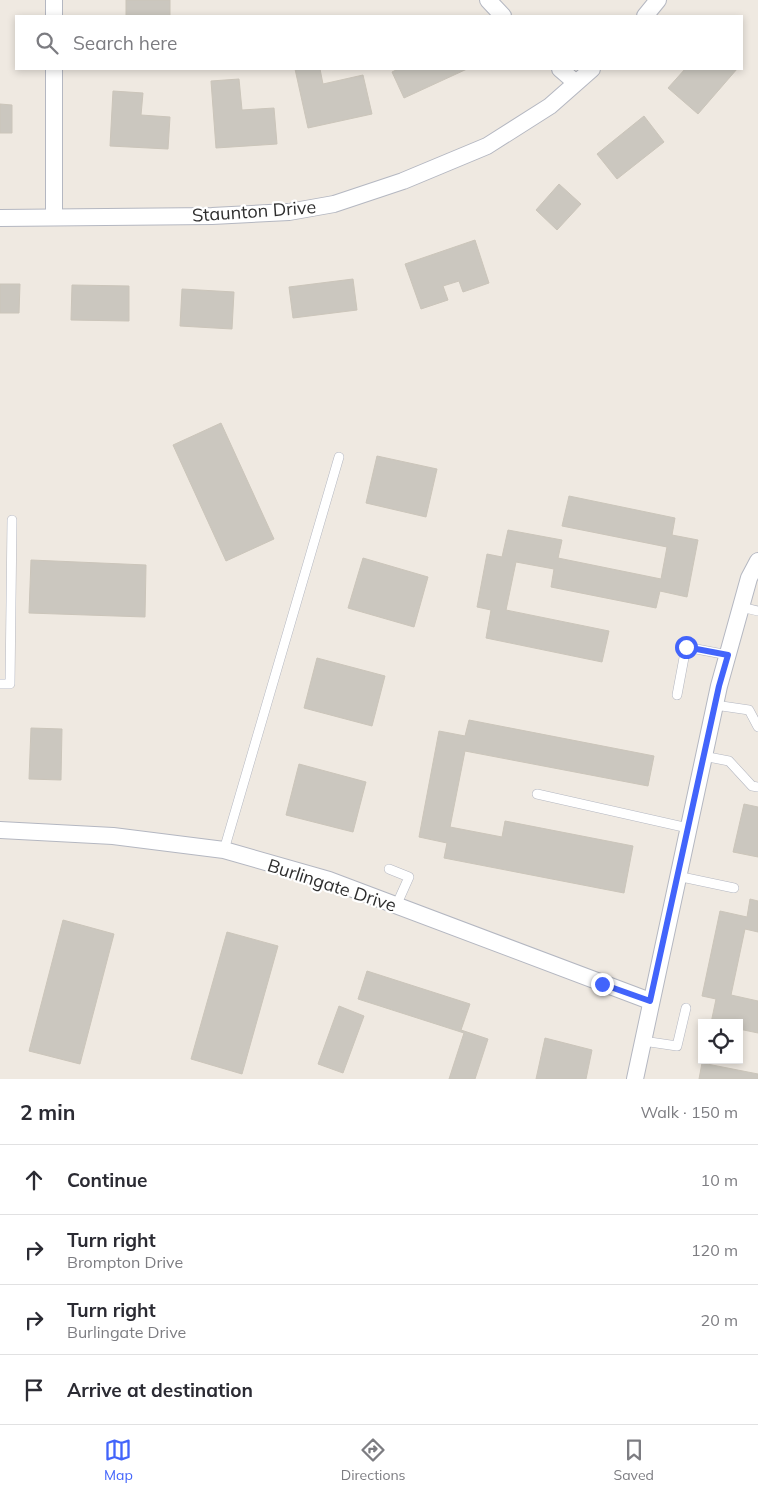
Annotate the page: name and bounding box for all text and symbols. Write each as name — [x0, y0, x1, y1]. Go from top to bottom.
search box — [15, 15, 743, 70]
icon: search — [33, 29, 61, 57]
text: Search here — [73, 31, 177, 55]
street label: Staunton Drive — [191, 195, 317, 227]
route start — [675, 636, 698, 659]
street label: Burlingate Drive — [265, 853, 399, 917]
route end — [591, 973, 614, 996]
map controls — [698, 1019, 743, 1064]
button: locate — [698, 1019, 743, 1064]
text: 2 min — [20, 1099, 75, 1125]
text: Walk · 150 m — [640, 1102, 738, 1122]
icon: ahead — [20, 1166, 48, 1194]
text: Continue — [67, 1168, 147, 1192]
text: 10 m — [701, 1170, 738, 1190]
text: Turn right — [67, 1228, 156, 1252]
icon: right — [20, 1236, 48, 1264]
text: 120 m — [691, 1240, 738, 1260]
text: Brompton Drive — [67, 1252, 183, 1272]
text: Turn right — [67, 1298, 156, 1322]
icon: right — [20, 1306, 48, 1334]
text: 20 m — [701, 1310, 738, 1330]
text: Burlingate Drive — [67, 1322, 186, 1342]
icon: arrive — [20, 1376, 48, 1404]
text: Arrive at destination — [67, 1378, 253, 1402]
tab: Map — [104, 1436, 133, 1484]
tab: Directions — [341, 1436, 406, 1484]
tab: Saved — [614, 1436, 654, 1484]

